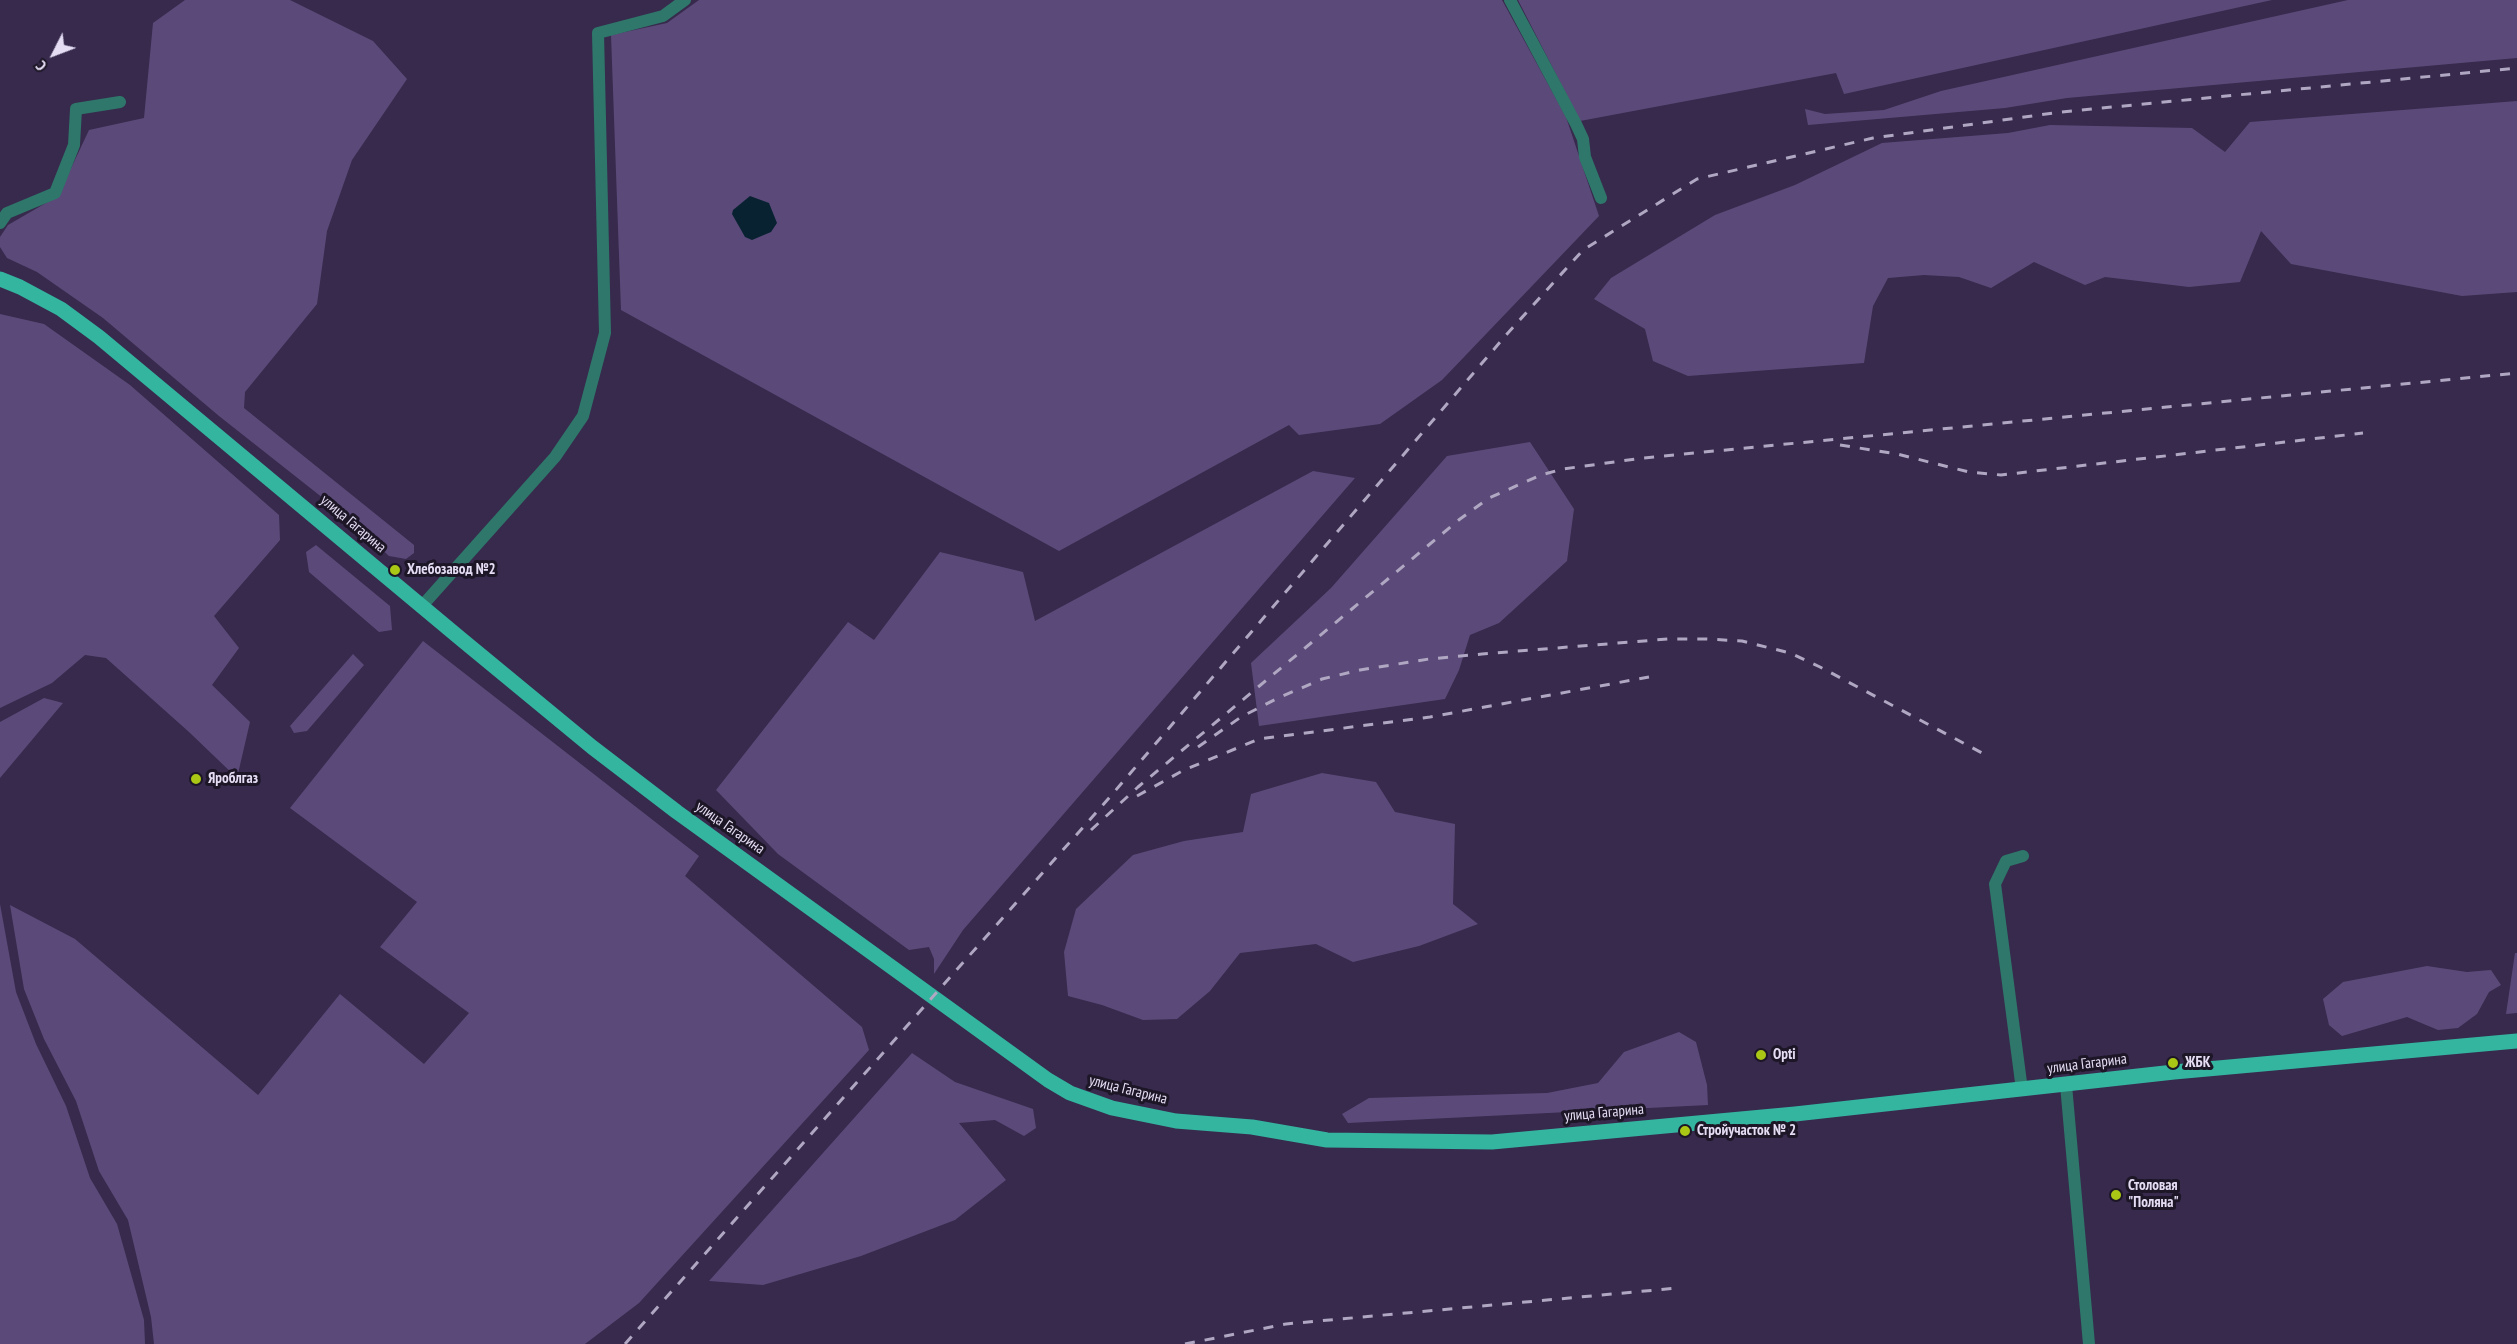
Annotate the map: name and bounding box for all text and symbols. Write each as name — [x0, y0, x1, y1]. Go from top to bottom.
north arrow — [24, 24, 84, 84]
text: С — [31, 57, 51, 75]
street label: улица Гагарина — [317, 491, 389, 557]
place label: Хлебозавод №2 — [407, 561, 496, 579]
marker: Хлебозавод №2 — [388, 563, 402, 577]
place label: Яроблгаз — [208, 770, 258, 788]
marker: Яроблгаз — [189, 772, 203, 786]
street label: улица Гагарина — [692, 798, 768, 858]
place label: Opti — [1773, 1046, 1796, 1064]
marker: Opti — [1754, 1048, 1768, 1062]
street label: улица Гагарина — [2046, 1050, 2128, 1078]
place label: ЖБК — [2185, 1054, 2210, 1072]
marker: ЖБК — [2166, 1056, 2180, 1070]
street label: улица Гагарина — [1087, 1072, 1169, 1108]
street label: улица Гагарина — [1563, 1101, 1645, 1125]
place label: Стройучасток № 2 — [1697, 1122, 1796, 1140]
marker: Стройучасток № 2 — [1678, 1124, 1692, 1138]
place label: Столовая "Поляна" — [2128, 1177, 2179, 1212]
marker: Столовая "Поляна" — [2109, 1188, 2123, 1202]

